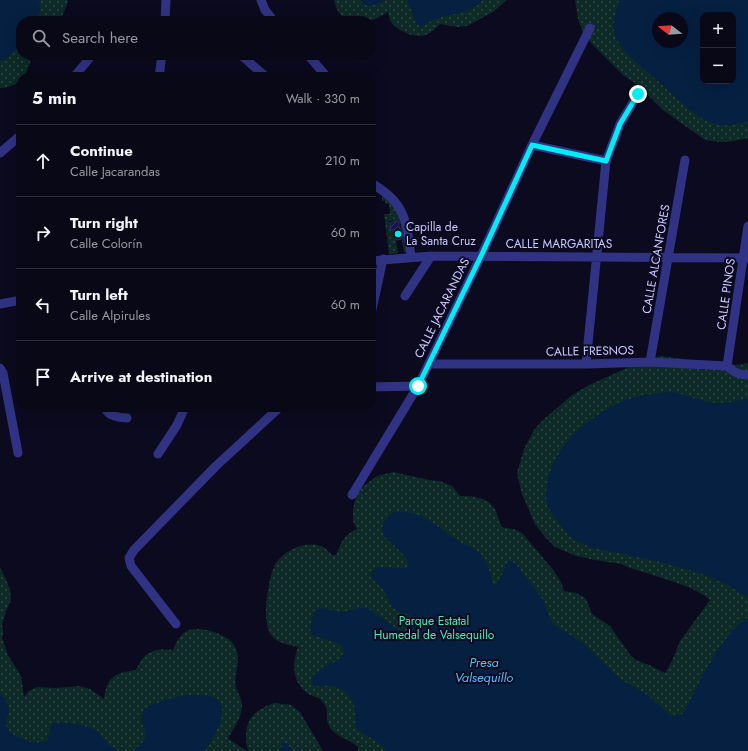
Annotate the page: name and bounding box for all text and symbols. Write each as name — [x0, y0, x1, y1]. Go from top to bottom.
north arrow — [652, 12, 688, 48]
map controls — [700, 12, 736, 84]
button: + — [700, 12, 736, 48]
search box — [16, 16, 376, 60]
icon: search — [30, 27, 52, 49]
text: Search here — [62, 27, 138, 49]
button: − — [700, 48, 736, 84]
route end — [629, 85, 647, 103]
text: 5 min — [32, 86, 76, 110]
text: Walk · 330 m — [286, 89, 360, 108]
text: Continue — [70, 140, 133, 162]
icon: ahead — [32, 150, 54, 172]
text: 210 m — [325, 151, 360, 170]
text: Calle Jacarandas — [70, 162, 160, 181]
street label: CALLE ALCANFORES — [638, 203, 675, 315]
text: Turn right — [70, 212, 138, 234]
place label: Capilla de La Santa Cruz — [406, 218, 476, 250]
icon: right — [32, 222, 54, 244]
text: 60 m — [331, 223, 360, 242]
marker: Capilla de La Santa Cruz — [393, 229, 403, 239]
text: Calle Colorín — [70, 234, 143, 253]
street label: CALLE MARGARITAS — [506, 235, 613, 253]
street label: CALLE JACARANDAS — [410, 254, 474, 361]
street label: CALLE PINOS — [712, 257, 740, 331]
text: Turn left — [70, 284, 128, 306]
icon: left — [32, 294, 54, 316]
text: 60 m — [331, 295, 360, 314]
text: Calle Alpirules — [70, 306, 150, 325]
street label: CALLE FRESNOS — [546, 341, 635, 361]
icon: arrive — [32, 366, 54, 388]
text: Arrive at destination — [70, 366, 212, 388]
route start — [409, 377, 427, 395]
park label: Parque Estatal Humedal de Valsequillo — [374, 612, 495, 644]
water label: Presa Valsequillo — [455, 653, 513, 687]

